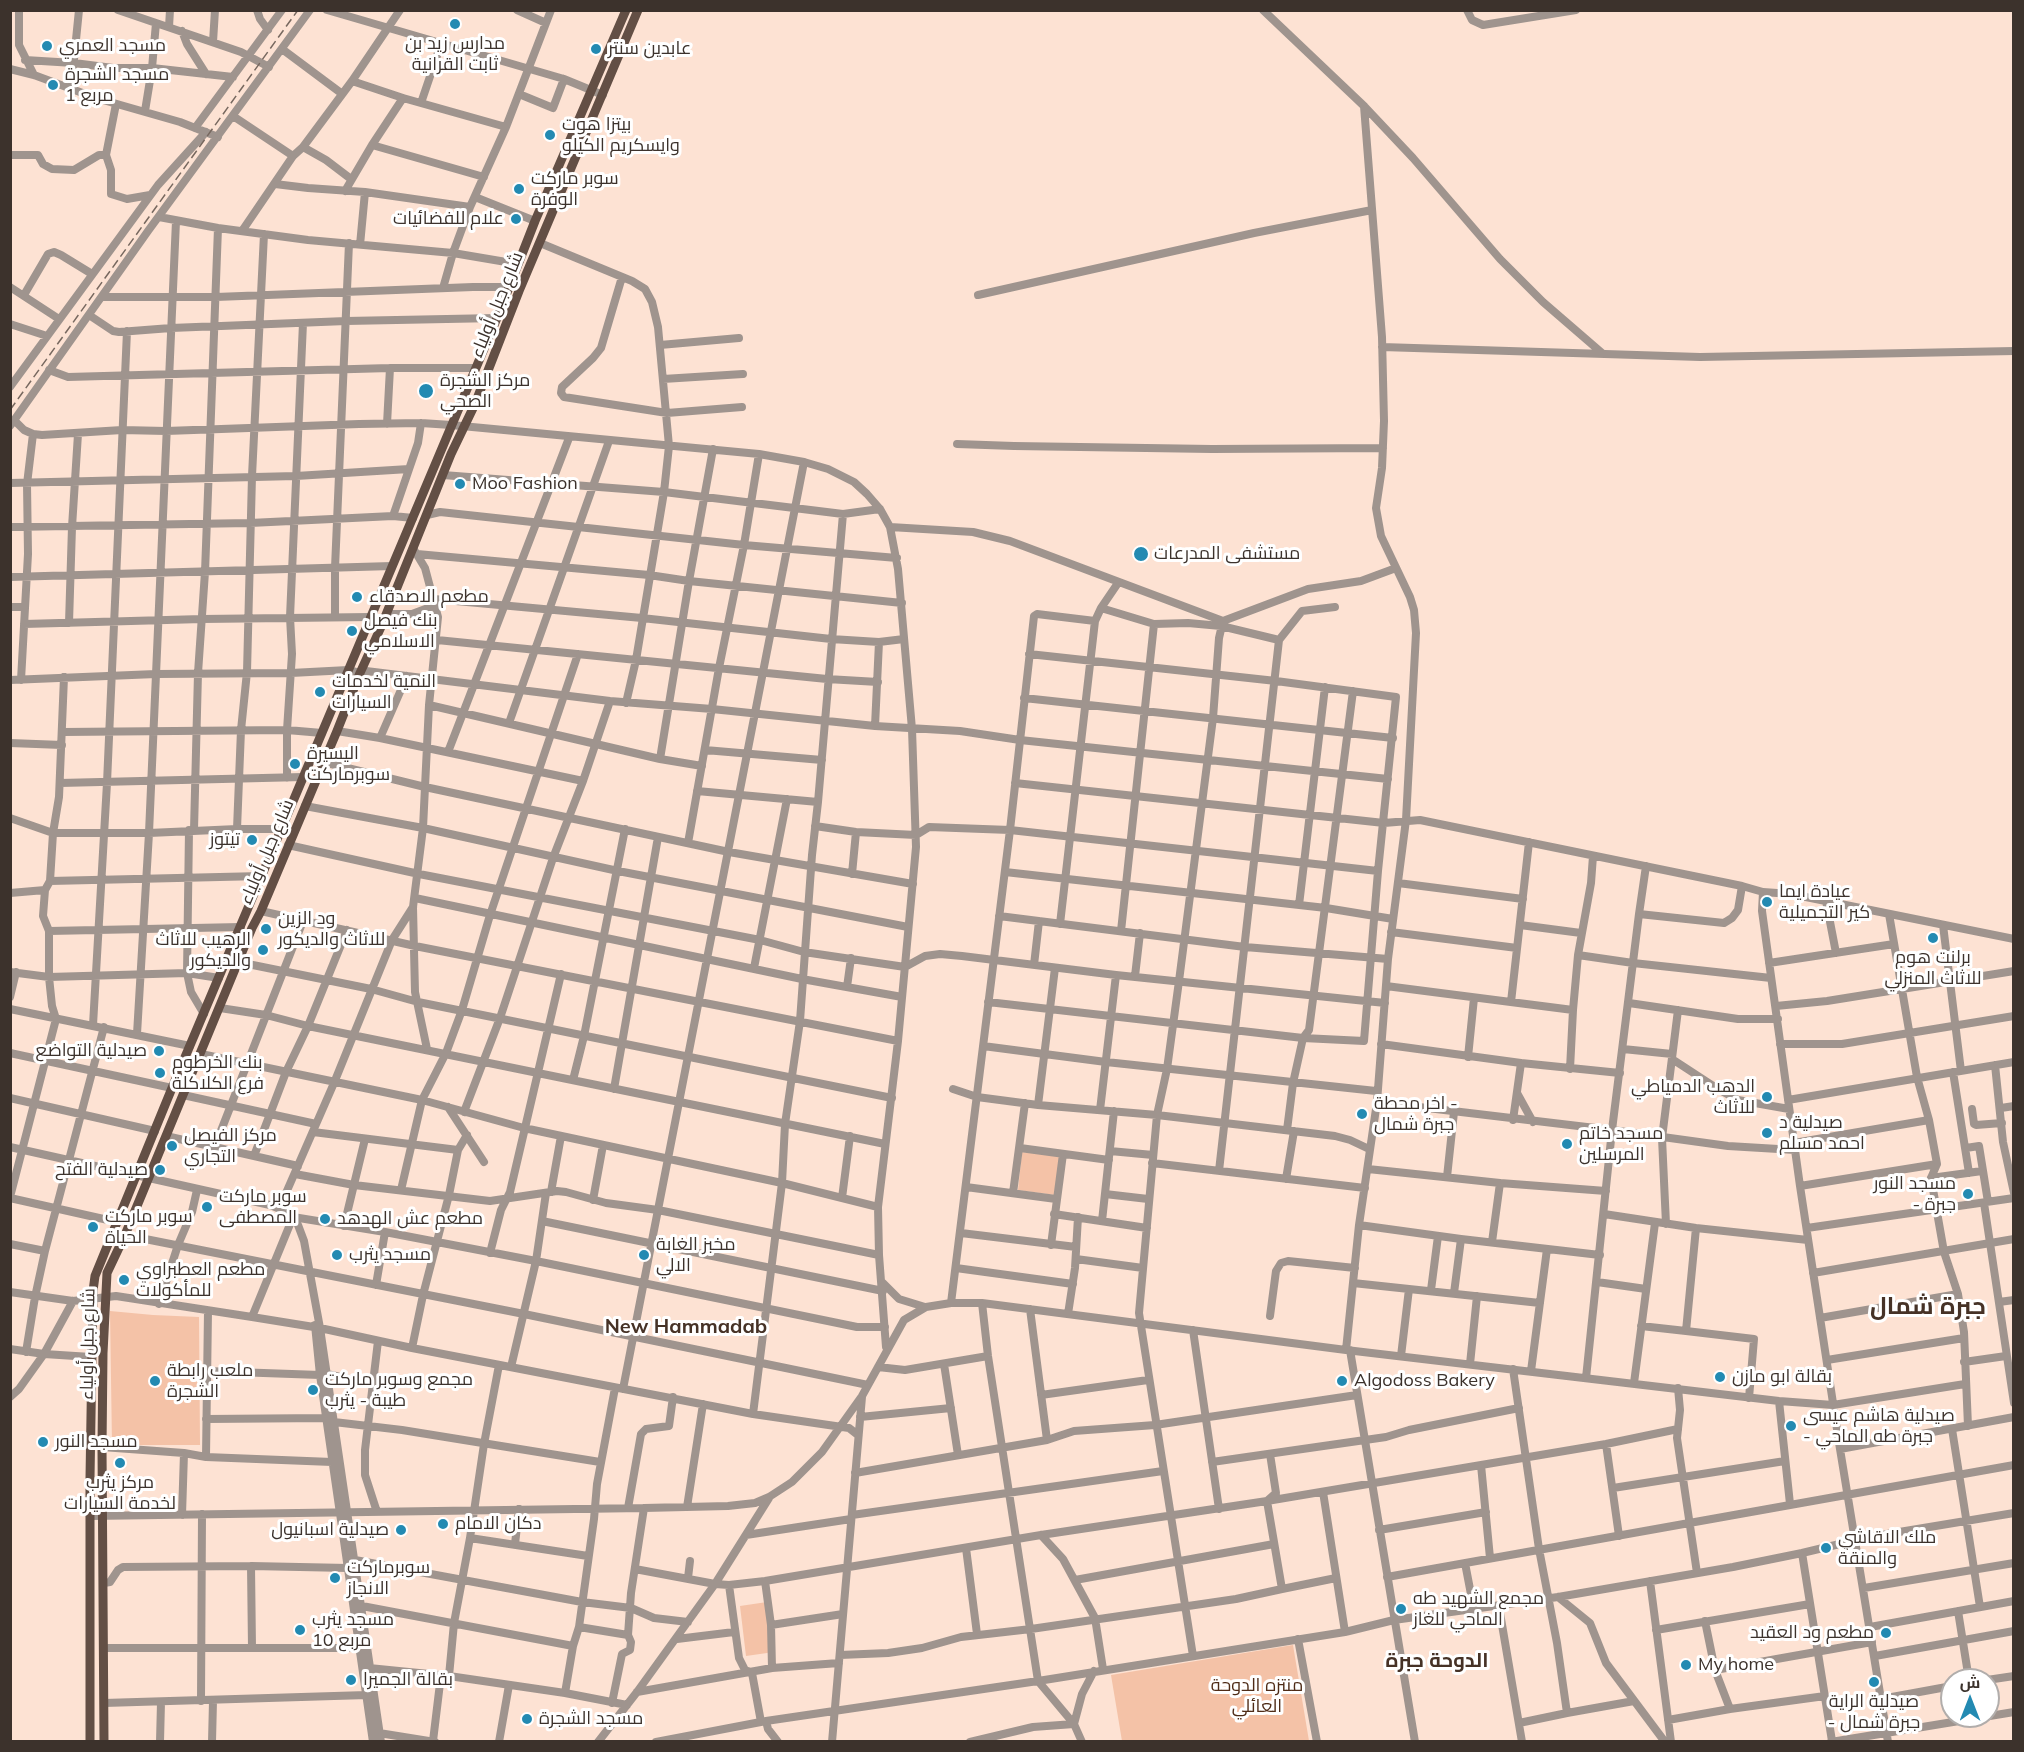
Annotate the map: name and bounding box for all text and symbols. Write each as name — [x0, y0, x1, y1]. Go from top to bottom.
marker: مدارس زيد بن ثابت القرانية — [448, 17, 462, 31]
place label: مدارس زيد بن ثابت القرانية — [405, 33, 505, 76]
place label: مسجد العمري — [59, 35, 166, 57]
place label: عابدين سنتر — [608, 38, 691, 60]
marker: مسجد العمري — [40, 39, 54, 53]
marker: عابدين سنتر — [589, 42, 603, 56]
place label: مسجد الشجرة مربع 1 — [65, 64, 169, 106]
marker: مسجد الشجرة مربع 1 — [46, 78, 60, 92]
place label: بيتزا هوت وايسكريم الكيلو — [562, 114, 680, 156]
marker: بيتزا هوت وايسكريم الكيلو — [543, 128, 557, 142]
place label: سوبر ماركت الوفرة — [531, 168, 619, 210]
marker: سوبر ماركت الوفرة — [512, 182, 526, 196]
place label: علام للفضائيات — [393, 208, 504, 230]
marker: علام للفضائيات — [509, 212, 523, 226]
street label: شارع جبل أولياء — [466, 249, 528, 361]
place label: مركز الشجرة الصحي — [440, 370, 530, 412]
marker: مركز الشجرة الصحي — [417, 382, 435, 400]
place label: Moo Fashion — [472, 473, 578, 495]
marker: Moo Fashion — [453, 477, 467, 491]
place label: مستشفى المدرعات — [1154, 543, 1300, 565]
marker: مستشفى المدرعات — [1132, 545, 1150, 563]
place label: مطعم الاصدقاء — [369, 586, 489, 608]
marker: مطعم الاصدقاء — [350, 590, 364, 604]
place label: بنك فيصل الاسلامي — [364, 610, 438, 652]
marker: بنك فيصل الاسلامي — [345, 624, 359, 638]
place label: النمية لخدمات السيارات — [332, 671, 436, 714]
marker: النمية لخدمات السيارات — [313, 685, 327, 699]
place label: اليسيرة سوبرماركت — [307, 743, 390, 786]
marker: اليسيرة سوبرماركت — [288, 757, 302, 771]
street label: شارع جبل أولياء — [235, 796, 299, 908]
place label: تيتوز — [209, 829, 240, 851]
marker: تيتوز — [245, 833, 259, 847]
place label: عيادة ايما كير التجميلية — [1779, 881, 1870, 924]
marker: عيادة ايما كير التجميلية — [1760, 895, 1774, 909]
place label: ود الزين للاثاث والديكور — [278, 908, 385, 950]
marker: ود الزين للاثاث والديكور — [259, 922, 273, 936]
place label: الرهيب للاثاث والديكور — [155, 929, 251, 972]
marker: برلنت هوم للاثاث المنزلي — [1926, 931, 1940, 945]
marker: الرهيب للاثاث والديكور — [256, 943, 270, 957]
place label: برلنت هوم للاثاث المنزلي — [1884, 947, 1982, 990]
place label: صيدلية التواضع — [36, 1040, 147, 1062]
marker: صيدلية التواضع — [152, 1044, 166, 1058]
place label: بنك الخرطوم فرع الكلاكلة — [172, 1052, 264, 1094]
marker: بنك الخرطوم فرع الكلاكلة — [153, 1066, 167, 1080]
place label: الدهب الدمياطي للاثاث — [1631, 1076, 1755, 1118]
marker: الدهب الدمياطي للاثاث — [1760, 1090, 1774, 1104]
place label: اخر محطة - جبرة شمال — [1374, 1093, 1458, 1136]
marker: اخر محطة - جبرة شمال — [1355, 1107, 1369, 1121]
place label: صيدلية د احمد مسلم — [1779, 1112, 1865, 1154]
place label: مسجد خاتم المرسلين — [1579, 1123, 1663, 1166]
place label: مركز الفيصل التجاري — [184, 1125, 277, 1168]
marker: صيدلية د احمد مسلم — [1760, 1126, 1774, 1140]
marker: مسجد خاتم المرسلين — [1560, 1137, 1574, 1151]
marker: مركز الفيصل التجاري — [165, 1139, 179, 1153]
place label: صيدلية الفتح — [55, 1159, 148, 1181]
marker: صيدلية الفتح — [153, 1163, 167, 1177]
place label: مسجد النور - جبرة — [1874, 1173, 1956, 1216]
place label: سوبر ماركت المصطفى — [219, 1186, 307, 1228]
marker: مسجد النور - جبرة — [1961, 1187, 1975, 1201]
marker: سوبر ماركت المصطفى — [200, 1200, 214, 1214]
place label: سوبر ماركت الحياة — [105, 1206, 193, 1248]
place label: مطعم عش الهدهد — [337, 1208, 483, 1230]
marker: مطعم عش الهدهد — [318, 1212, 332, 1226]
marker: سوبر ماركت الحياة — [86, 1220, 100, 1234]
place label: مخبز الغابة الالي — [656, 1234, 736, 1276]
place label: مسجد يثرب — [349, 1244, 431, 1266]
marker: مسجد يثرب — [330, 1248, 344, 1262]
marker: مخبز الغابة الالي — [637, 1248, 651, 1262]
place label: مطعم العطبراوي للمأكولات — [136, 1259, 265, 1302]
marker: مطعم العطبراوي للمأكولات — [117, 1273, 131, 1287]
street label: شارع جبل أولياء — [76, 1288, 100, 1400]
district label: جبرة شمال — [1870, 1293, 1986, 1321]
district label: New Hammadab — [605, 1315, 767, 1339]
place label: ملعب رابطة الشجرة — [167, 1360, 253, 1402]
place label: بقالة ابو مازن — [1732, 1366, 1832, 1388]
place label: مجمع وسوبر ماركت طيبة - يثرب — [325, 1369, 473, 1412]
place label: Algodoss Bakery — [1354, 1370, 1495, 1392]
marker: بقالة ابو مازن — [1713, 1370, 1727, 1384]
marker: ملعب رابطة الشجرة — [148, 1374, 162, 1388]
marker: Algodoss Bakery — [1335, 1374, 1349, 1388]
marker: مجمع وسوبر ماركت طيبة - يثرب — [306, 1383, 320, 1397]
place label: صيدلية هاشم عيسى - جبرة طه الماحي — [1803, 1405, 1955, 1448]
marker: صيدلية هاشم عيسى - جبرة طه الماحي — [1784, 1419, 1798, 1433]
place label: مسجد النور — [55, 1431, 137, 1453]
marker: مسجد النور — [36, 1435, 50, 1449]
marker: مركز يثرب لخدمة السيارات — [113, 1456, 127, 1470]
place label: مركز يثرب لخدمة السيارات — [64, 1472, 176, 1514]
place label: دكان الامام — [455, 1513, 542, 1535]
marker: دكان الامام — [436, 1517, 450, 1531]
place label: صيدلية اسبانيول — [271, 1519, 389, 1541]
marker: صيدلية اسبانيول — [394, 1523, 408, 1537]
place label: ملك الاقاشي والمنقة — [1838, 1527, 1936, 1570]
marker: ملك الاقاشي والمنقة — [1819, 1541, 1833, 1555]
place label: سوبرماركت الانجاز — [347, 1557, 430, 1600]
marker: سوبرماركت الانجاز — [328, 1571, 342, 1585]
place label: مجمع الشهيد طه الماحي للغاز — [1413, 1588, 1544, 1630]
marker: مجمع الشهيد طه الماحي للغاز — [1394, 1602, 1408, 1616]
place label: مسجد يثرب مربع 10 — [312, 1609, 394, 1652]
place label: مطعم ود العقيد — [1750, 1622, 1874, 1644]
marker: مسجد يثرب مربع 10 — [293, 1623, 307, 1637]
marker: مطعم ود العقيد — [1879, 1626, 1893, 1640]
district label: الدوحة جبرة — [1386, 1649, 1488, 1673]
place label: My home — [1698, 1654, 1774, 1676]
marker: My home — [1679, 1658, 1693, 1672]
north arrow — [1940, 1668, 2000, 1728]
place label: بقالة الجميرا — [363, 1669, 453, 1691]
text: ش — [1960, 1672, 1980, 1692]
marker: بقالة الجميرا — [344, 1673, 358, 1687]
park label: منتزه الدوحة العائلي — [1211, 1675, 1303, 1718]
marker: صيدلية الراية - جبرة شمال — [1867, 1675, 1881, 1689]
place label: صيدلية الراية - جبرة شمال — [1828, 1691, 1920, 1734]
place label: مسجد الشجرة — [539, 1708, 643, 1730]
marker: مسجد الشجرة — [520, 1712, 534, 1726]

